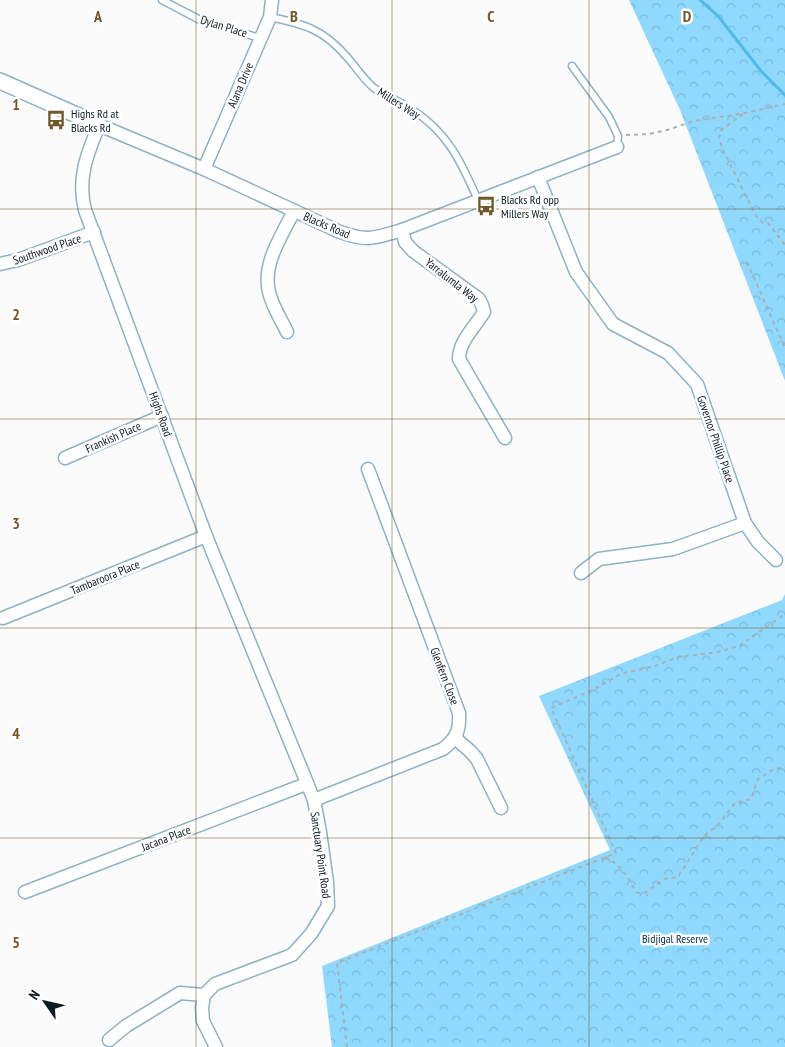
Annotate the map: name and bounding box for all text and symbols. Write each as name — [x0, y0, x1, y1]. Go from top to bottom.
text: A — [93, 6, 103, 26]
text: B — [290, 6, 298, 26]
text: C — [487, 6, 495, 26]
text: D — [683, 6, 692, 26]
street label: Dylan Place — [199, 12, 249, 40]
street label: Alana Drive — [224, 60, 256, 110]
street label: Millers Way — [375, 84, 424, 122]
text: 1 — [12, 94, 20, 114]
place label: Highs Rd at Blacks Rd — [71, 106, 119, 135]
bus stop icon: Highs Rd at Blacks Rd — [45, 109, 67, 131]
place label: Blacks Rd opp Millers Way — [501, 192, 559, 221]
bus stop icon: Blacks Rd opp Millers Way — [475, 195, 497, 217]
street label: Blacks Road — [301, 208, 353, 242]
street label: Southwood Place — [11, 230, 83, 268]
street label: Yarralumla Way — [422, 254, 482, 306]
text: 2 — [12, 304, 20, 324]
street label: Highs Road — [146, 390, 176, 438]
street label: Governor Phillip Place — [694, 393, 738, 485]
street label: Frankish Place — [83, 418, 143, 456]
text: 3 — [12, 513, 20, 533]
street label: Tambaroora Place — [68, 556, 142, 598]
street label: Glenfern Close — [427, 645, 463, 707]
text: 4 — [12, 723, 20, 743]
street label: Sanctuary Point Road — [308, 811, 334, 899]
street label: Jacana Place — [138, 822, 193, 855]
park label: Bidjigal Reserve — [642, 931, 708, 946]
text: 5 — [12, 932, 20, 952]
north arrow — [20, 977, 70, 1027]
text: N — [25, 987, 44, 1003]

